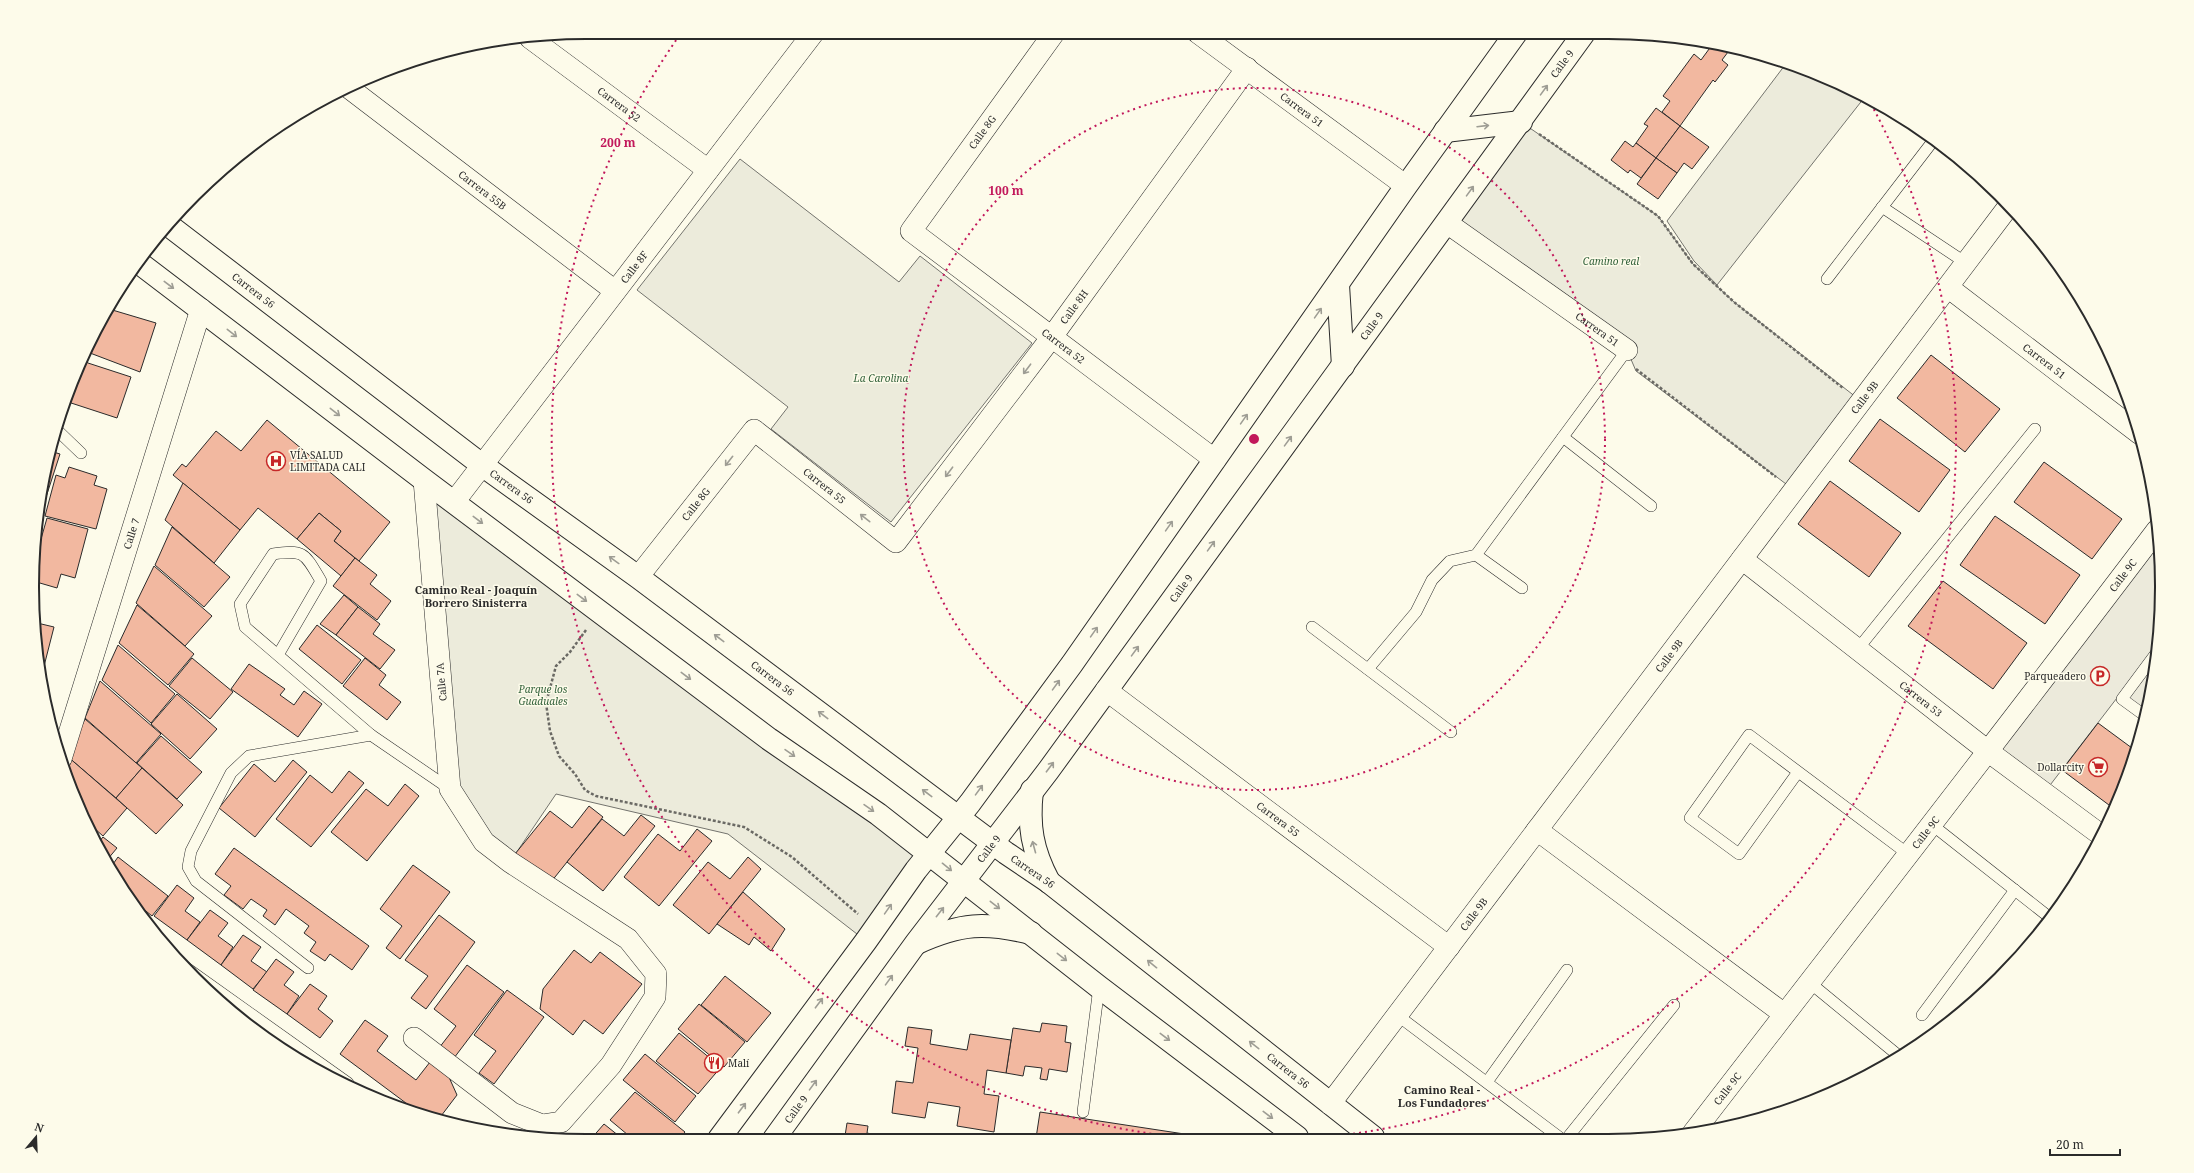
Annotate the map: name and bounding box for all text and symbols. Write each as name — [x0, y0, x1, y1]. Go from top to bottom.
street label: Calle 9 — [1547, 47, 1577, 81]
street label: Carrera 52 — [595, 83, 644, 125]
one-way arrow — [1540, 84, 1548, 95]
street label: Carrera 51 — [1277, 89, 1326, 130]
street label: Calle 8G — [965, 112, 999, 152]
one-way arrow — [1476, 122, 1489, 130]
text: 200 m — [600, 134, 636, 151]
street label: Carrera 55B — [456, 167, 509, 213]
text: 100 m — [988, 182, 1024, 199]
one-way arrow — [1466, 186, 1474, 197]
street label: Calle 8F — [617, 248, 651, 286]
park label: Camino real — [1583, 254, 1639, 268]
street label: Carrera 56 — [229, 269, 278, 311]
one-way arrow — [164, 281, 175, 289]
street label: Calle 8H — [1056, 287, 1091, 327]
one-way arrow — [1314, 307, 1322, 318]
street label: Calle 9 — [1356, 309, 1386, 343]
street label: Carrera 51 — [1573, 309, 1622, 349]
street label: Carrera 52 — [1039, 325, 1088, 367]
one-way arrow — [226, 328, 237, 337]
street label: Carrera 51 — [2020, 340, 2069, 382]
one-way arrow — [1023, 363, 1031, 374]
park label: La Carolina — [853, 371, 909, 385]
street label: Calle 9B — [1847, 378, 1881, 417]
one-way arrow — [329, 407, 340, 416]
one-way arrow — [1240, 414, 1248, 425]
centre of rings — [1247, 432, 1261, 446]
one-way arrow — [1284, 436, 1292, 447]
place label: VÍA SALUD LIMITADA CALI — [290, 448, 366, 474]
hospital icon: VÍA SALUD LIMITADA CALI — [265, 450, 287, 472]
one-way arrow — [725, 455, 734, 466]
street label: Carrera 55 — [800, 464, 849, 507]
street label: Carrera 56 — [487, 466, 536, 507]
one-way arrow — [944, 467, 953, 478]
street label: Calle 8G — [678, 484, 713, 524]
one-way arrow — [860, 514, 871, 522]
one-way arrow — [472, 515, 483, 524]
street label: Calle 7 — [120, 516, 143, 551]
one-way arrow — [1165, 520, 1173, 531]
one-way arrow — [1207, 541, 1216, 552]
one-way arrow — [609, 556, 620, 564]
street label: Calle 9C — [2106, 556, 2140, 595]
street label: Calle 9 — [1166, 571, 1196, 605]
district label: Camino Real - Joaquín Borrero Sinisterra — [415, 582, 538, 610]
one-way arrow — [576, 594, 587, 602]
one-way arrow — [1090, 627, 1098, 638]
one-way arrow — [714, 634, 725, 642]
street label: Calle 9B — [1652, 636, 1686, 675]
one-way arrow — [1131, 646, 1139, 657]
street label: Carrera 56 — [748, 657, 797, 699]
street label: Calle 7A — [432, 661, 450, 702]
parking icon: Parqueadero — [2089, 665, 2111, 687]
place label: Parqueadero — [2024, 669, 2086, 683]
one-way arrow — [680, 672, 691, 680]
street label: Carrera 53 — [1897, 678, 1945, 720]
one-way arrow — [1052, 680, 1060, 691]
park label: Parque los Guaduales — [517, 682, 568, 708]
one-way arrow — [818, 711, 829, 720]
one-way arrow — [784, 749, 795, 757]
supermarket icon: Dollarcity — [2087, 756, 2109, 778]
place label: Dollarcity — [2037, 760, 2084, 774]
one-way arrow — [1046, 762, 1054, 773]
one-way arrow — [975, 784, 984, 795]
one-way arrow — [922, 789, 933, 797]
street label: Carrera 55 — [1254, 798, 1302, 840]
one-way arrow — [864, 804, 875, 812]
street label: Calle 9C — [1908, 813, 1942, 852]
street label: Calle 9 — [973, 832, 1004, 865]
one-way arrow — [1030, 840, 1037, 853]
street label: Carrera 56 — [1008, 851, 1058, 891]
one-way arrow — [941, 863, 952, 872]
street label: Calle 9B — [1456, 895, 1491, 934]
one-way arrow — [989, 901, 1000, 909]
one-way arrow — [884, 904, 892, 915]
one-way arrow — [935, 907, 944, 918]
one-way arrow — [1056, 953, 1067, 962]
one-way arrow — [1146, 960, 1157, 968]
one-way arrow — [885, 974, 893, 985]
one-way arrow — [815, 998, 824, 1009]
one-way arrow — [1159, 1032, 1170, 1041]
one-way arrow — [1248, 1040, 1259, 1049]
street label: Carrera 56 — [1264, 1049, 1313, 1092]
restaurant icon: Malí — [703, 1052, 725, 1074]
place label: Malí — [728, 1056, 750, 1070]
street label: Calle 9C — [1710, 1069, 1744, 1108]
one-way arrow — [809, 1080, 817, 1091]
district label: Camino Real - Los Fundadores — [1398, 1082, 1486, 1110]
street label: Calle 9 — [781, 1092, 811, 1126]
one-way arrow — [738, 1103, 746, 1114]
one-way arrow — [1262, 1111, 1273, 1120]
north arrow — [16, 1117, 56, 1157]
text: N — [33, 1119, 46, 1136]
scale bar — [2050, 1131, 2120, 1157]
text: 20 m — [2056, 1136, 2084, 1153]

